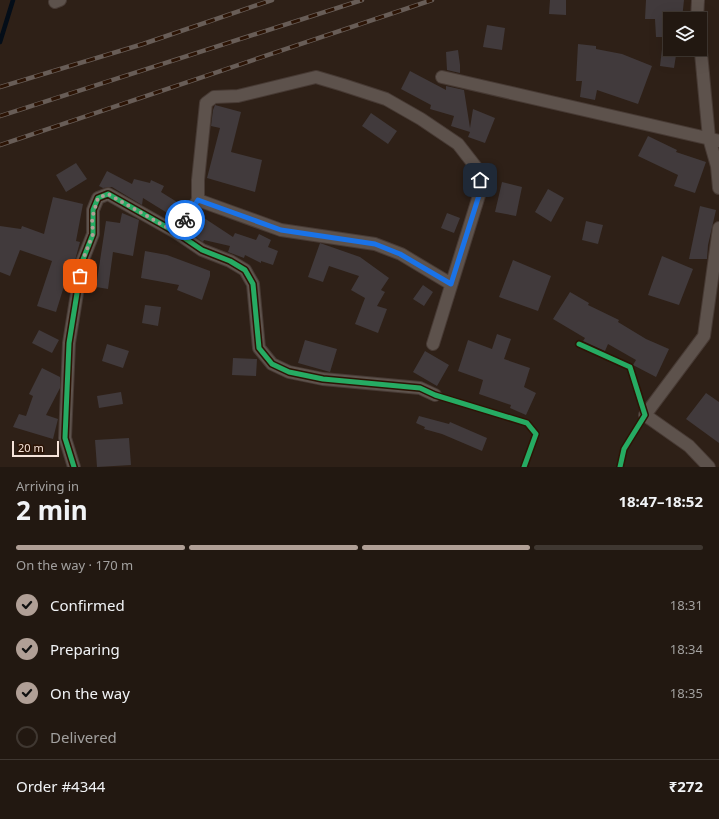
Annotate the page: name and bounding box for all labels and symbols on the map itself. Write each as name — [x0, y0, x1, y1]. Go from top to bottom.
pin — [463, 163, 497, 197]
courier — [165, 200, 205, 240]
pin — [63, 259, 97, 293]
scale bar — [12, 439, 59, 458]

